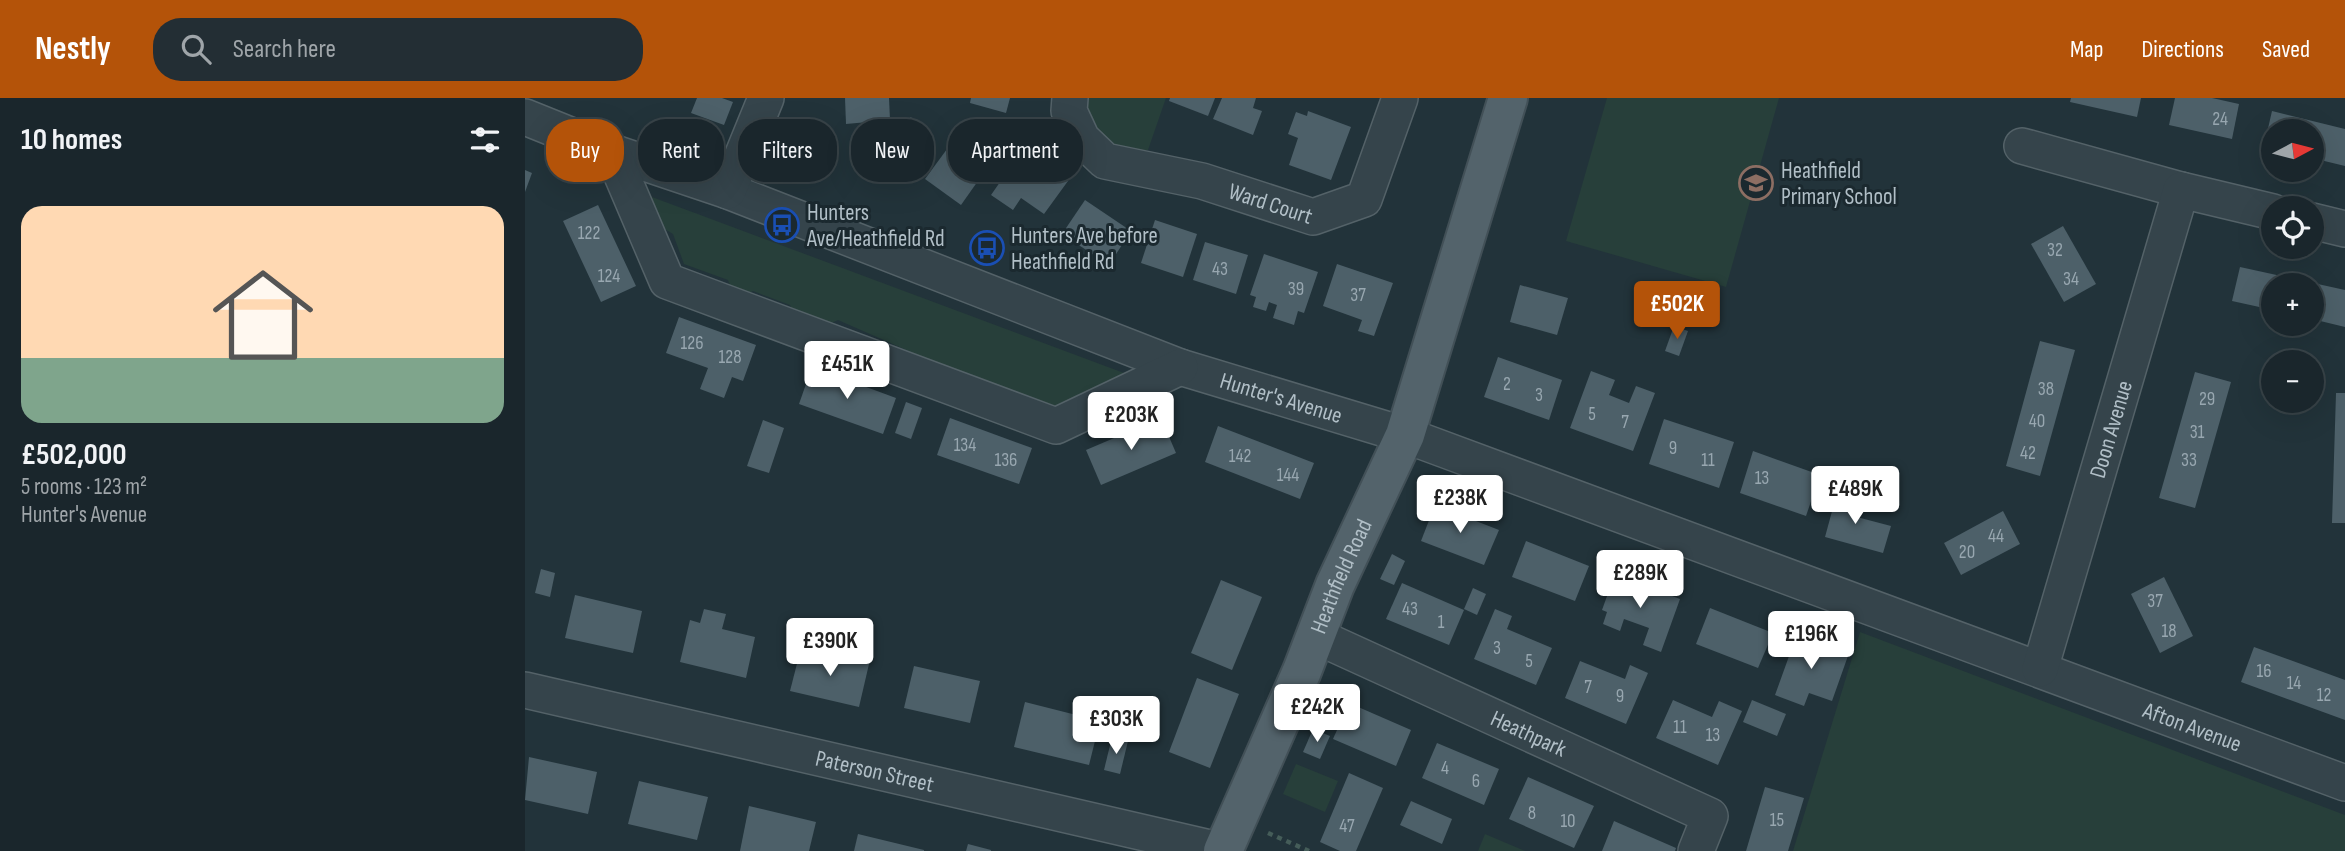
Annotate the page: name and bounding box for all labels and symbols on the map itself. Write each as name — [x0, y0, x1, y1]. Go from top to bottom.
house number: 24 — [2212, 108, 2228, 131]
north arrow — [2261, 119, 2324, 182]
place label: Heathfield Primary School — [1781, 157, 1897, 211]
school or university icon: Heathfield Primary School — [1737, 164, 1775, 202]
street label: Ward Court — [1225, 178, 1316, 231]
place label: Hunters Ave/Heathfield Rd — [806, 199, 945, 253]
bus stop icon: Hunters Ave/Heathfield Rd — [763, 206, 801, 244]
house number: 122 — [578, 222, 600, 245]
place label: Hunters Ave before Heathfield Rd — [1011, 222, 1158, 276]
bus stop icon: Hunters Ave before Heathfield Rd — [968, 229, 1006, 267]
house number: 32 — [2047, 239, 2063, 262]
house number: 43 — [1212, 258, 1228, 281]
house number: 124 — [598, 265, 620, 288]
house number: 34 — [2063, 268, 2079, 291]
house number: 39 — [1288, 278, 1304, 301]
pin: £502K — [1628, 282, 1726, 341]
house number: 37 — [1350, 284, 1366, 307]
house number: 126 — [680, 332, 704, 355]
pin: £451K — [798, 342, 896, 401]
house number: 128 — [718, 346, 742, 369]
street label: Hunter's Avenue — [1217, 367, 1345, 430]
house number: 2 — [1503, 373, 1511, 396]
street label: Doon Avenue — [2084, 377, 2139, 481]
house number: 38 — [2038, 378, 2054, 401]
house number: 3 — [1535, 384, 1543, 407]
house number: 29 — [2199, 388, 2215, 411]
pin: £203K — [1082, 392, 1180, 452]
house number: 5 — [1588, 403, 1596, 426]
house number: 40 — [2029, 410, 2045, 433]
house number: 7 — [1621, 411, 1629, 434]
house number: 31 — [2190, 421, 2205, 444]
house number: 134 — [954, 434, 976, 457]
house number: 9 — [1669, 437, 1677, 460]
house number: 42 — [2020, 442, 2036, 465]
house number: 142 — [1229, 445, 1251, 468]
house number: 136 — [995, 449, 1017, 472]
house number: 11 — [1701, 449, 1715, 472]
house number: 33 — [2181, 449, 2197, 472]
house number: 144 — [1277, 464, 1299, 487]
pin: £489K — [1806, 466, 1904, 526]
house number: 13 — [1755, 467, 1769, 490]
pin: £238K — [1411, 476, 1509, 535]
street label: Heathfield Road — [1305, 515, 1379, 638]
house number: 44 — [1988, 525, 2004, 548]
house number: 20 — [1959, 541, 1975, 564]
pin: £289K — [1591, 550, 1689, 610]
house number: 37 — [2147, 590, 2163, 613]
house number: 43 — [1402, 598, 1418, 621]
house number: 1 — [1438, 611, 1445, 634]
pin: £196K — [1762, 612, 1860, 671]
pin: £390K — [781, 618, 879, 678]
house number: 18 — [2162, 620, 2176, 643]
house number: 3 — [1493, 637, 1501, 660]
house number: 5 — [1525, 650, 1533, 673]
house number: 16 — [2257, 660, 2271, 683]
house number: 14 — [2287, 672, 2301, 695]
house number: 7 — [1584, 676, 1592, 699]
pin: £242K — [1268, 684, 1366, 744]
house number: 12 — [2317, 684, 2331, 707]
house number: 9 — [1616, 685, 1624, 708]
pin: £303K — [1067, 696, 1165, 756]
street label: Afton Avenue — [2138, 696, 2245, 758]
street label: Heathpark — [1486, 705, 1571, 764]
house number: 11 — [1673, 716, 1687, 739]
house number: 13 — [1706, 724, 1720, 747]
street label: Paterson Street — [813, 744, 936, 799]
house number: 4 — [1441, 757, 1449, 780]
house number: 6 — [1472, 770, 1480, 793]
house number: 8 — [1528, 802, 1536, 825]
house number: 15 — [1770, 809, 1784, 832]
house number: 10 — [1560, 810, 1576, 833]
house number: 47 — [1339, 815, 1355, 838]

